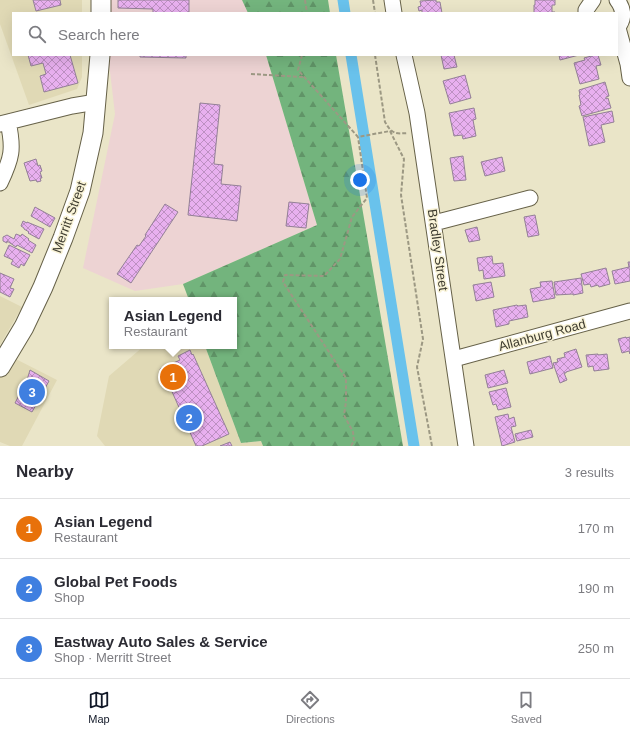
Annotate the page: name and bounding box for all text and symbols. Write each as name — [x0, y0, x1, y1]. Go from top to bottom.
search box — [12, 12, 618, 56]
icon: search — [26, 23, 48, 45]
text: Search here — [58, 26, 140, 43]
your location — [350, 170, 370, 190]
street label: Merritt Street — [49, 179, 89, 255]
street label: Bradley Street — [425, 208, 451, 292]
popup — [109, 297, 237, 349]
text: Asian Legend — [124, 307, 222, 324]
street label: Allanburg Road — [497, 316, 587, 354]
text: Restaurant — [124, 324, 187, 339]
pin: 1 — [160, 362, 186, 392]
pin: 3 — [19, 377, 45, 407]
pin: 2 — [176, 403, 202, 433]
text: Nearby — [16, 462, 74, 481]
text: 3 results — [565, 465, 614, 480]
text: Asian Legend — [54, 513, 152, 530]
text: 1 — [25, 521, 33, 536]
text: 170 m — [578, 521, 614, 536]
text: Restaurant — [54, 530, 118, 545]
text: Global Pet Foods — [54, 573, 177, 590]
text: 2 — [25, 581, 33, 596]
text: 190 m — [578, 581, 614, 596]
text: Shop — [54, 590, 84, 605]
text: Eastway Auto Sales & Service — [54, 633, 268, 650]
text: 3 — [25, 641, 33, 656]
text: 250 m — [578, 641, 614, 656]
text: Shop · Merritt Street — [54, 650, 171, 665]
tab: Map — [88, 689, 110, 725]
tab: Directions — [286, 689, 335, 725]
tab: Saved — [511, 689, 542, 725]

